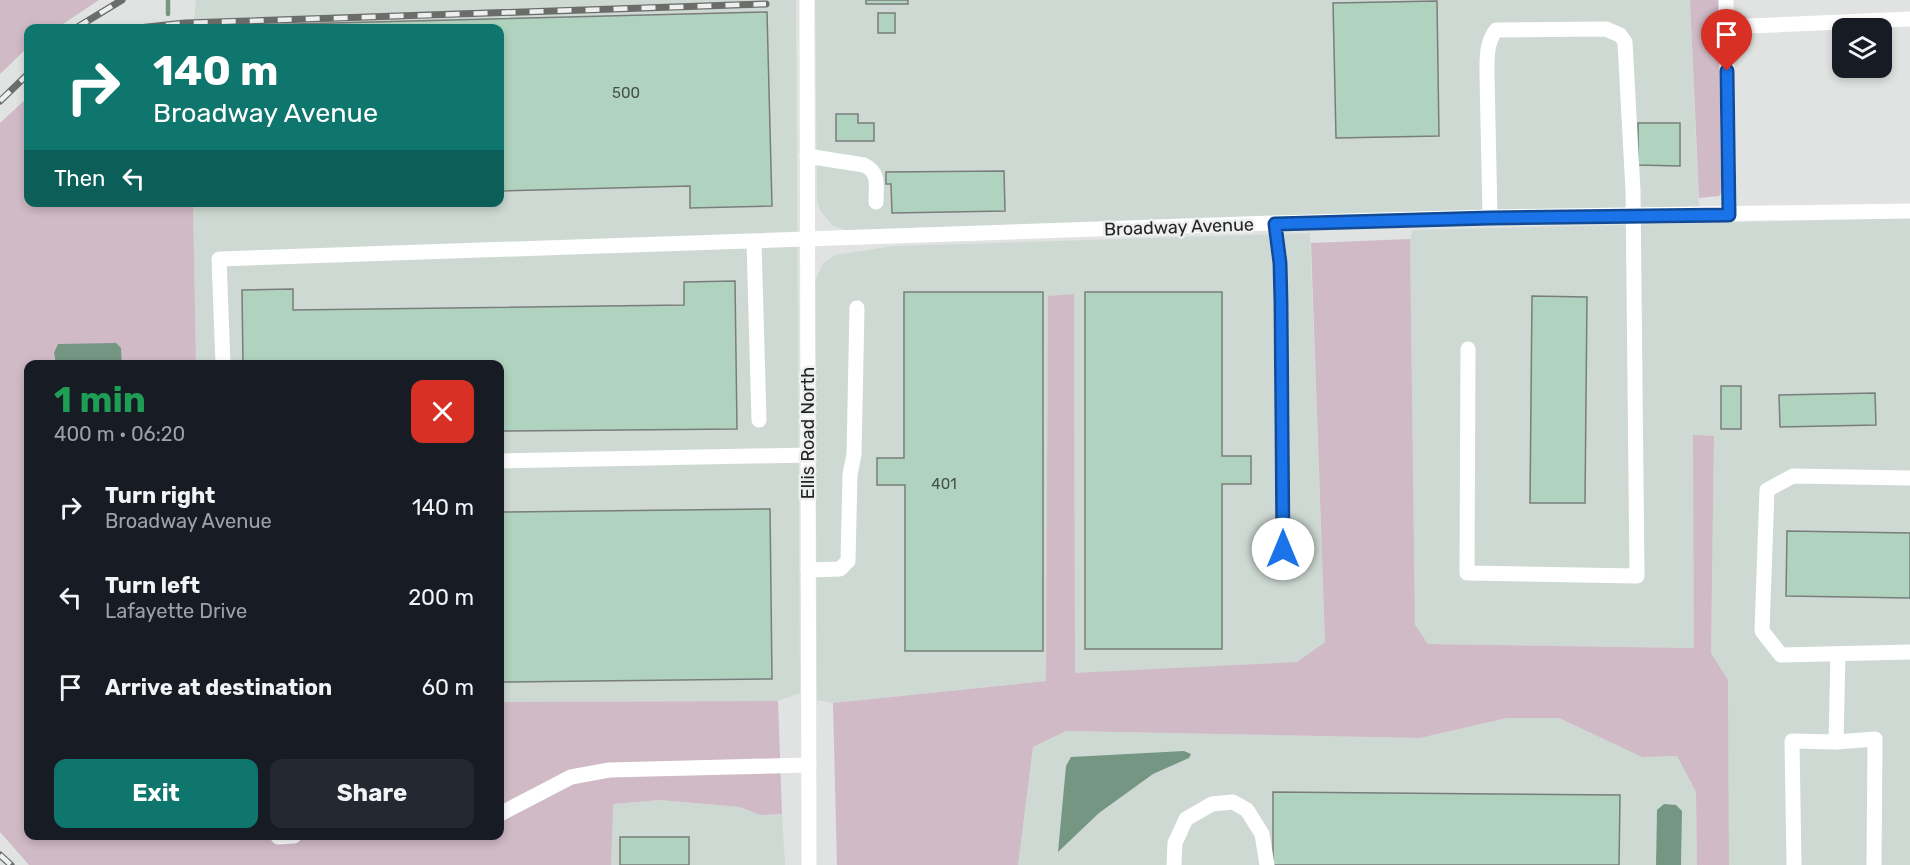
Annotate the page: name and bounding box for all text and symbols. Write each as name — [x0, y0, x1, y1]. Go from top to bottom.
pin — [1701, 9, 1752, 71]
icon: arrive — [1710, 18, 1743, 51]
map controls — [1832, 18, 1892, 78]
button: layers — [1832, 18, 1892, 78]
text: 140 m — [153, 46, 279, 96]
icon: right — [54, 48, 132, 126]
house number: 500 — [612, 84, 640, 102]
text: Broadway Avenue — [153, 97, 378, 129]
icon: left — [117, 162, 150, 195]
text: Then — [54, 165, 105, 192]
street label: Broadway Avenue — [1104, 213, 1254, 241]
street label: Ellis Road North — [797, 367, 819, 499]
text: 1 min — [54, 378, 146, 421]
button: close — [411, 380, 474, 443]
text: 400 m · 06:20 — [54, 422, 185, 446]
house number: 401 — [931, 475, 957, 493]
text: Turn right — [105, 482, 215, 509]
icon: right — [54, 491, 87, 524]
text: 140 m — [412, 494, 474, 521]
text: Broadway Avenue — [105, 509, 272, 533]
position arrow — [1251, 517, 1315, 581]
text: Turn left — [105, 572, 200, 599]
icon: left — [54, 581, 87, 614]
text: 200 m — [408, 584, 474, 611]
text: Lafayette Drive — [105, 599, 247, 623]
icon: arrive — [54, 671, 87, 704]
text: Arrive at destination — [105, 674, 332, 701]
text: 60 m — [422, 674, 474, 701]
button: Exit — [54, 759, 258, 828]
button: Share — [270, 759, 474, 828]

